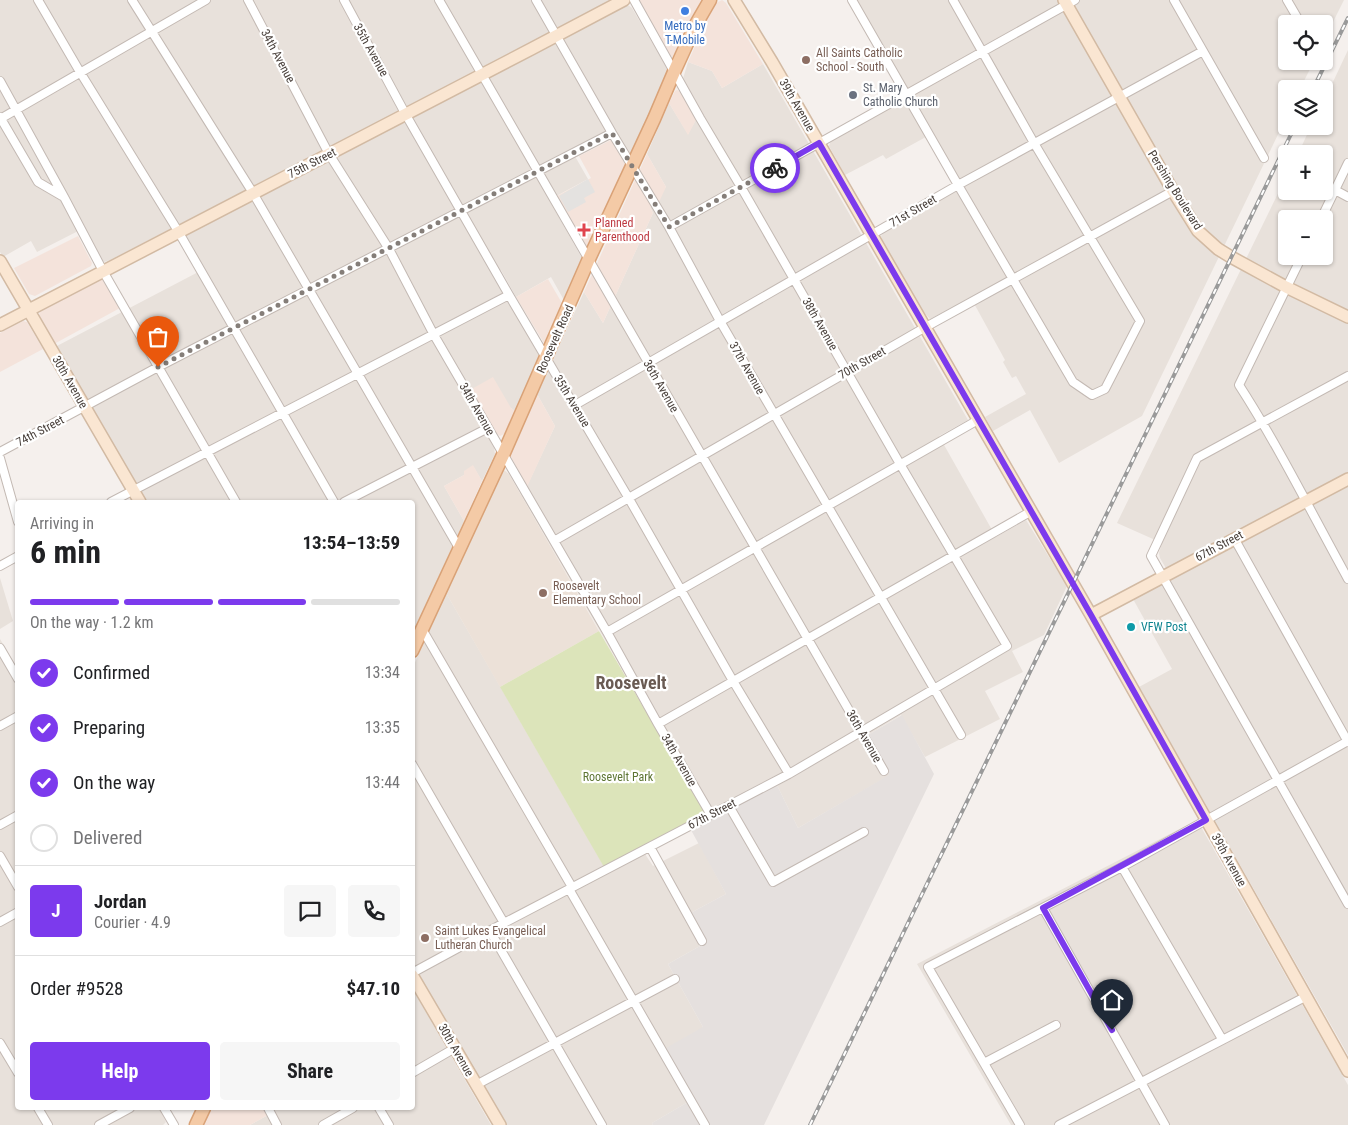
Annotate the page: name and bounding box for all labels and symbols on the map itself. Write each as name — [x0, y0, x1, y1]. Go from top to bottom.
marker: Metro by T-Mobile — [679, 5, 691, 17]
place label: Metro by T-Mobile — [664, 19, 706, 47]
street label: 35th Avenue — [351, 21, 391, 79]
street label: 34th Avenue — [258, 27, 298, 85]
place label: All Saints Catholic School - South — [816, 46, 903, 74]
marker: All Saints Catholic School - South — [800, 54, 812, 66]
street label: 39th Avenue — [776, 76, 818, 134]
place label: St. Mary Catholic Church — [863, 81, 938, 109]
marker: St. Mary Catholic Church — [847, 89, 859, 101]
courier — [750, 143, 800, 193]
street label: 75th Street — [286, 145, 339, 181]
street label: Pershing Boulevard — [1145, 148, 1205, 232]
street label: 71st Street — [887, 192, 939, 230]
place label: Planned Parenthood — [595, 216, 650, 244]
marker: Planned Parenthood — [577, 223, 591, 237]
street label: 38th Avenue — [799, 295, 841, 353]
street label: Roosevelt Road — [534, 303, 576, 375]
pin — [137, 316, 179, 367]
street label: 37th Avenue — [726, 339, 768, 397]
street label: 70th Street — [836, 344, 888, 382]
street label: 30th Avenue — [49, 353, 91, 411]
street label: 36th Avenue — [640, 357, 682, 415]
street label: 35th Avenue — [551, 372, 593, 430]
street label: 34th Avenue — [456, 380, 498, 438]
street label: 74th Street — [14, 412, 67, 449]
street label: 67th Street — [1193, 527, 1246, 564]
place label: Roosevelt Elementary School — [553, 579, 641, 607]
marker: Roosevelt Elementary School — [537, 587, 549, 599]
place label: VFW Post — [1141, 620, 1187, 634]
marker: VFW Post — [1125, 621, 1137, 633]
district label: Roosevelt — [595, 672, 667, 693]
street label: 36th Avenue — [843, 707, 885, 765]
street label: 34th Avenue — [658, 731, 700, 789]
park label: Roosevelt Park — [583, 770, 654, 784]
street label: 67th Street — [686, 796, 739, 832]
street label: 39th Avenue — [1209, 831, 1249, 889]
place label: Saint Lukes Evangelical Lutheran Church — [435, 924, 546, 952]
marker: Saint Lukes Evangelical Lutheran Church — [419, 932, 431, 944]
pin — [1091, 979, 1133, 1030]
street label: 30th Avenue — [435, 1021, 477, 1079]

